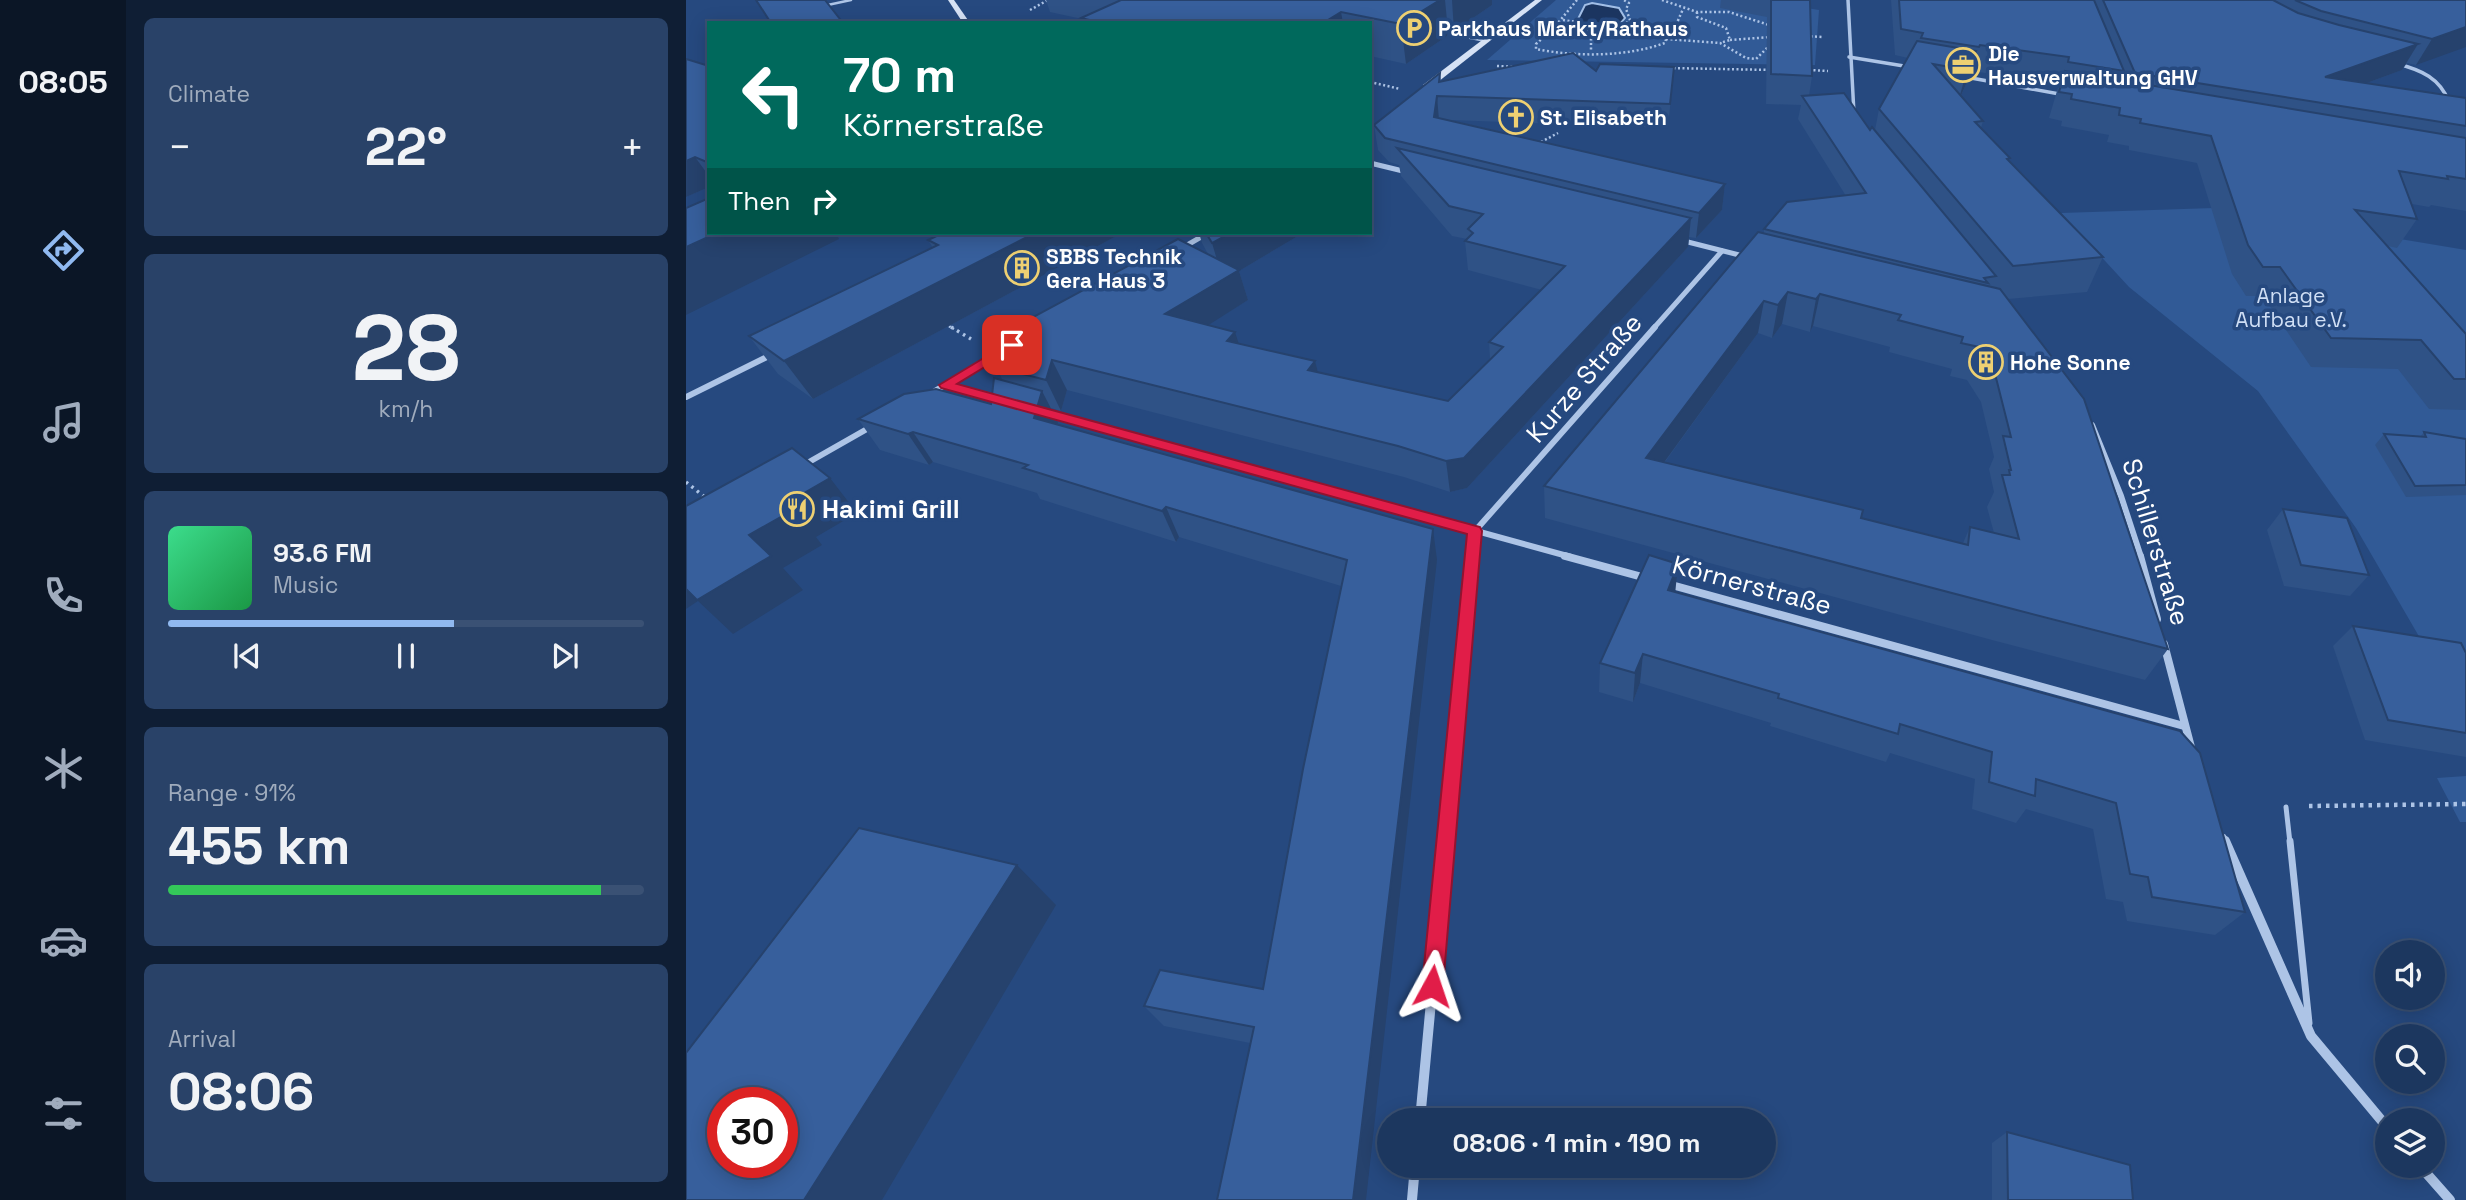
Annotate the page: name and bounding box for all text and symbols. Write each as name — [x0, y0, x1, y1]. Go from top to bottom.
parking icon: Parkhaus Markt/Rathaus — [1395, 9, 1433, 47]
place label: Parkhaus Markt/Rathaus — [1438, 15, 1688, 42]
place label: Die Hausverwaltung GHV — [1988, 40, 2198, 91]
text: 70 m — [843, 44, 956, 106]
office icon: Die Hausverwaltung GHV — [1944, 46, 1982, 84]
icon: left — [728, 49, 819, 140]
text: 08:05 — [18, 62, 108, 102]
text: Climate — [168, 79, 250, 109]
church icon: St. Elisabeth — [1497, 98, 1535, 136]
place label: St. Elisabeth — [1540, 104, 1667, 131]
text: Körnerstraße — [843, 105, 1044, 145]
text: 22° — [365, 114, 447, 180]
text: − — [168, 123, 192, 171]
text: + — [620, 123, 644, 171]
icon: right — [805, 182, 843, 220]
text: Then — [728, 184, 791, 218]
icon: directions — [39, 226, 88, 275]
place label: SBBS Technik Gera Haus 3 — [1046, 243, 1182, 294]
building icon: SBBS Technik Gera Haus 3 — [1003, 249, 1041, 287]
park label: Anlage Aufbau e.V. — [2235, 282, 2347, 333]
text: 28 — [352, 290, 460, 407]
street label: Kurze Straße — [1519, 306, 1649, 450]
pin — [982, 315, 1042, 375]
icon: arrive — [993, 326, 1031, 364]
building icon: Hohe Sonne — [1967, 343, 2005, 381]
place label: Hohe Sonne — [2010, 349, 2131, 376]
text: km/h — [379, 394, 433, 424]
icon: music — [39, 398, 88, 447]
street label: Schillerstraße — [2114, 454, 2198, 630]
restaurant icon: Hakimi Grill — [778, 490, 816, 528]
place label: Hakimi Grill — [822, 492, 960, 526]
text: 93.6 FM — [273, 536, 372, 570]
street label: Körnerstraße — [1669, 547, 1835, 623]
text: Music — [273, 570, 338, 600]
icon: phone — [39, 571, 88, 620]
icon: previous — [228, 637, 266, 675]
icon: pause — [387, 637, 425, 675]
icon: next — [546, 637, 584, 675]
icon: climate — [39, 744, 88, 793]
text: Range · 91% — [168, 778, 296, 808]
text: 455 km — [168, 813, 350, 879]
icon: car — [39, 916, 88, 965]
map controls — [2375, 940, 2445, 1178]
button: sound — [2375, 940, 2445, 1010]
position arrow — [1395, 949, 1469, 1023]
text: Arrival — [168, 1024, 236, 1054]
button: search — [2375, 1024, 2445, 1094]
text: 08:06 — [168, 1059, 314, 1125]
speed limit sign: 30 — [707, 1087, 798, 1178]
icon: filters — [39, 1089, 88, 1138]
button: layers — [2375, 1108, 2445, 1178]
text: 08:06 · 1 min · 190 m — [1453, 1126, 1700, 1160]

